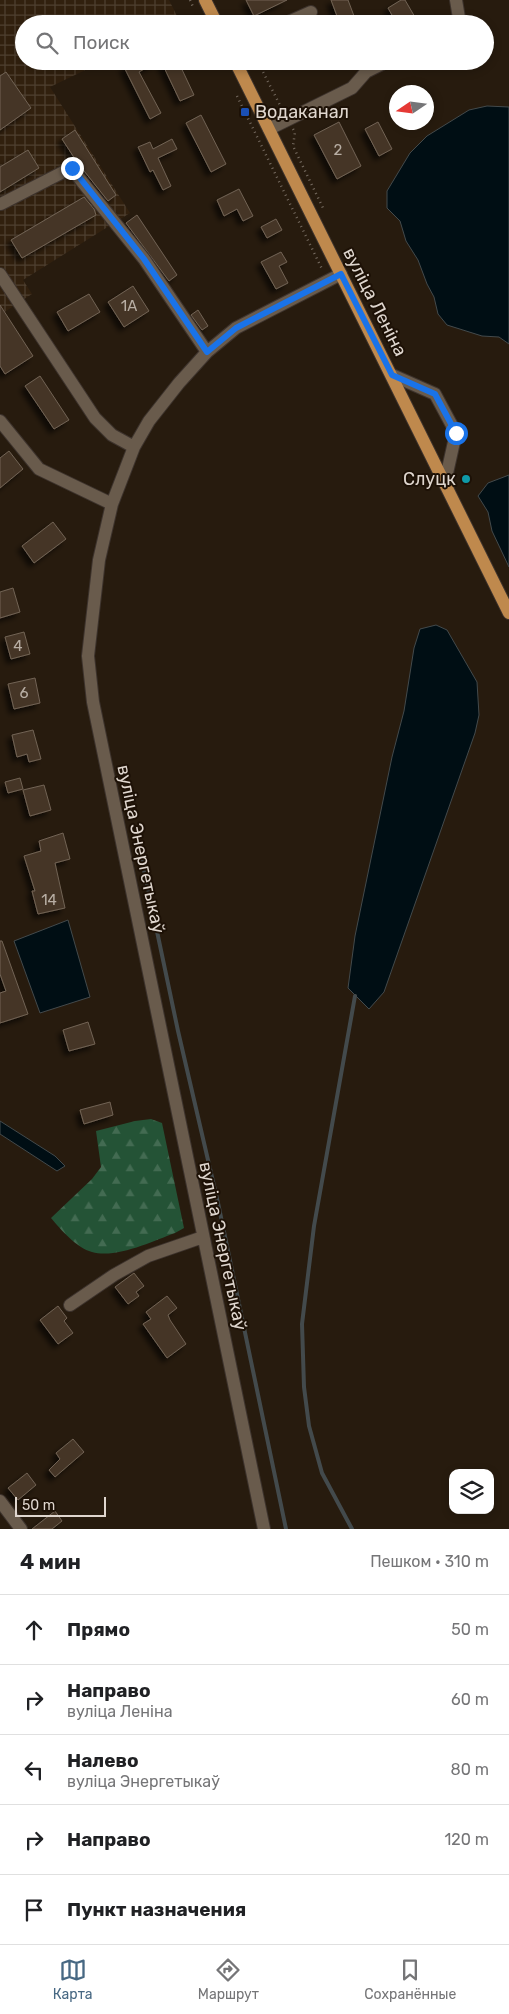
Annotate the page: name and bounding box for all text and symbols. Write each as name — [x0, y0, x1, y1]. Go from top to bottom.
search box — [15, 15, 494, 70]
icon: search — [33, 29, 61, 57]
text: Поиск — [73, 31, 130, 54]
north arrow — [389, 85, 434, 130]
place label: Водаканал — [255, 101, 349, 123]
marker: Водаканал — [239, 106, 251, 118]
house number: 2 — [334, 141, 343, 159]
route end — [61, 157, 84, 180]
street label: вуліца Леніна — [338, 244, 412, 360]
house number: 1А — [121, 297, 137, 315]
route start — [445, 422, 468, 445]
place label: Слуцк — [403, 468, 456, 490]
marker: Слуцк — [460, 473, 472, 485]
house number: 4 — [13, 637, 23, 655]
house number: 6 — [19, 684, 29, 702]
street label: вуліца Энергетыкаў — [112, 763, 170, 936]
house number: 14 — [41, 891, 57, 909]
street label: вуліца Энергетыкаў — [194, 1160, 252, 1333]
map controls — [449, 1469, 494, 1514]
button: layers — [449, 1469, 494, 1514]
scale bar — [15, 1494, 106, 1517]
text: 50 m — [22, 1497, 55, 1514]
text: 4 мин — [20, 1549, 81, 1574]
text: Пешком · 310 m — [370, 1552, 489, 1571]
icon: ahead — [20, 1616, 48, 1644]
text: Прямо — [67, 1618, 130, 1641]
text: 50 m — [451, 1620, 489, 1639]
text: Направо — [67, 1679, 151, 1702]
icon: right — [20, 1686, 48, 1714]
text: 60 m — [451, 1690, 489, 1709]
text: вуліца Леніна — [67, 1702, 172, 1721]
text: Налево — [67, 1749, 139, 1772]
icon: left — [20, 1756, 48, 1784]
text: 80 m — [451, 1760, 489, 1779]
text: вуліца Энергетыкаў — [67, 1772, 220, 1791]
icon: right — [20, 1826, 48, 1854]
text: Направо — [67, 1828, 151, 1851]
text: 120 m — [444, 1830, 489, 1849]
icon: arrive — [20, 1896, 48, 1924]
text: Пункт назначения — [67, 1898, 246, 1921]
tab: Карта — [53, 1956, 93, 2003]
tab: Маршрут — [198, 1956, 259, 2003]
tab: Сохранённые — [364, 1956, 456, 2003]

